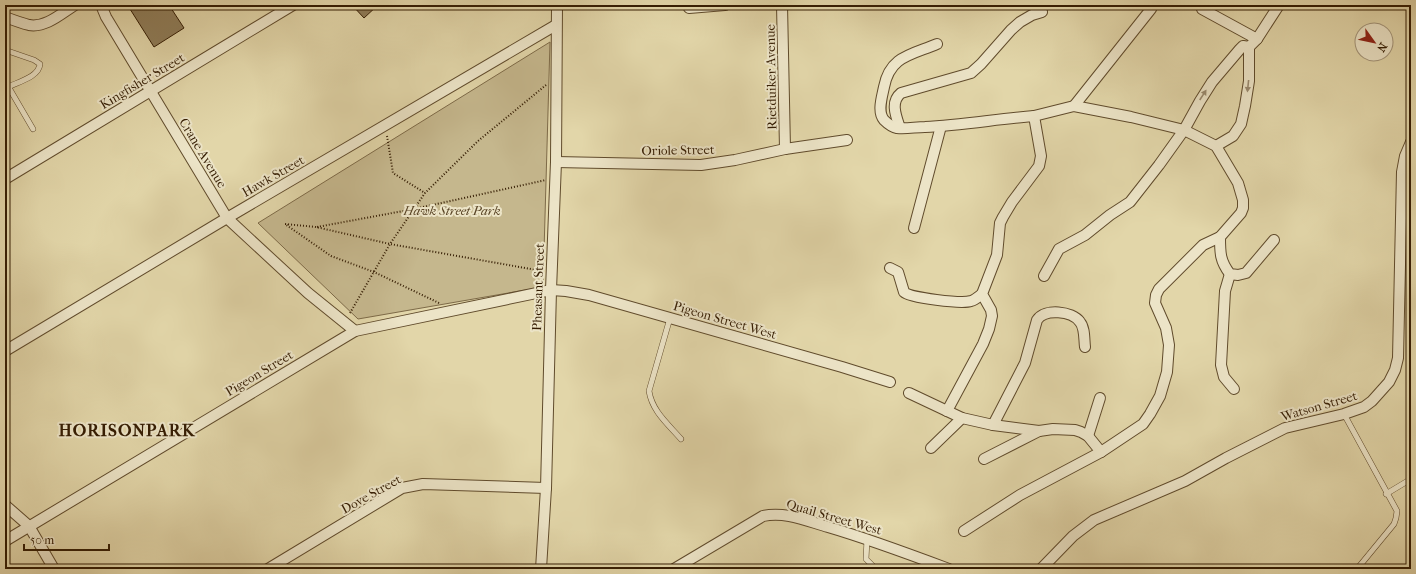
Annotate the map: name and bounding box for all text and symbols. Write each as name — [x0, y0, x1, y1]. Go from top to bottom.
north arrow — [1354, 22, 1394, 62]
street label: Rietduiker Avenue — [763, 23, 779, 130]
text: N — [1374, 40, 1390, 55]
street label: Kingfisher Street — [97, 50, 187, 112]
one-way arrow — [1245, 80, 1251, 92]
one-way arrow — [1199, 90, 1207, 101]
street label: Crane Avenue — [176, 115, 230, 191]
street label: Oriole Street — [641, 142, 715, 158]
street label: Hawk Street — [239, 152, 307, 200]
park label: Hawk Street Park — [403, 203, 501, 218]
street label: Pheasant Street — [529, 243, 547, 331]
street label: Pigeon Street West — [672, 298, 779, 342]
street label: Pigeon Street — [222, 347, 296, 399]
street label: Watson Street — [1278, 388, 1359, 424]
district label: HORISONPARK — [59, 420, 196, 440]
street label: Dove Street — [338, 471, 404, 517]
street label: Quail Street West — [785, 496, 884, 538]
scale bar — [24, 526, 109, 552]
text: 50 m — [30, 533, 54, 547]

